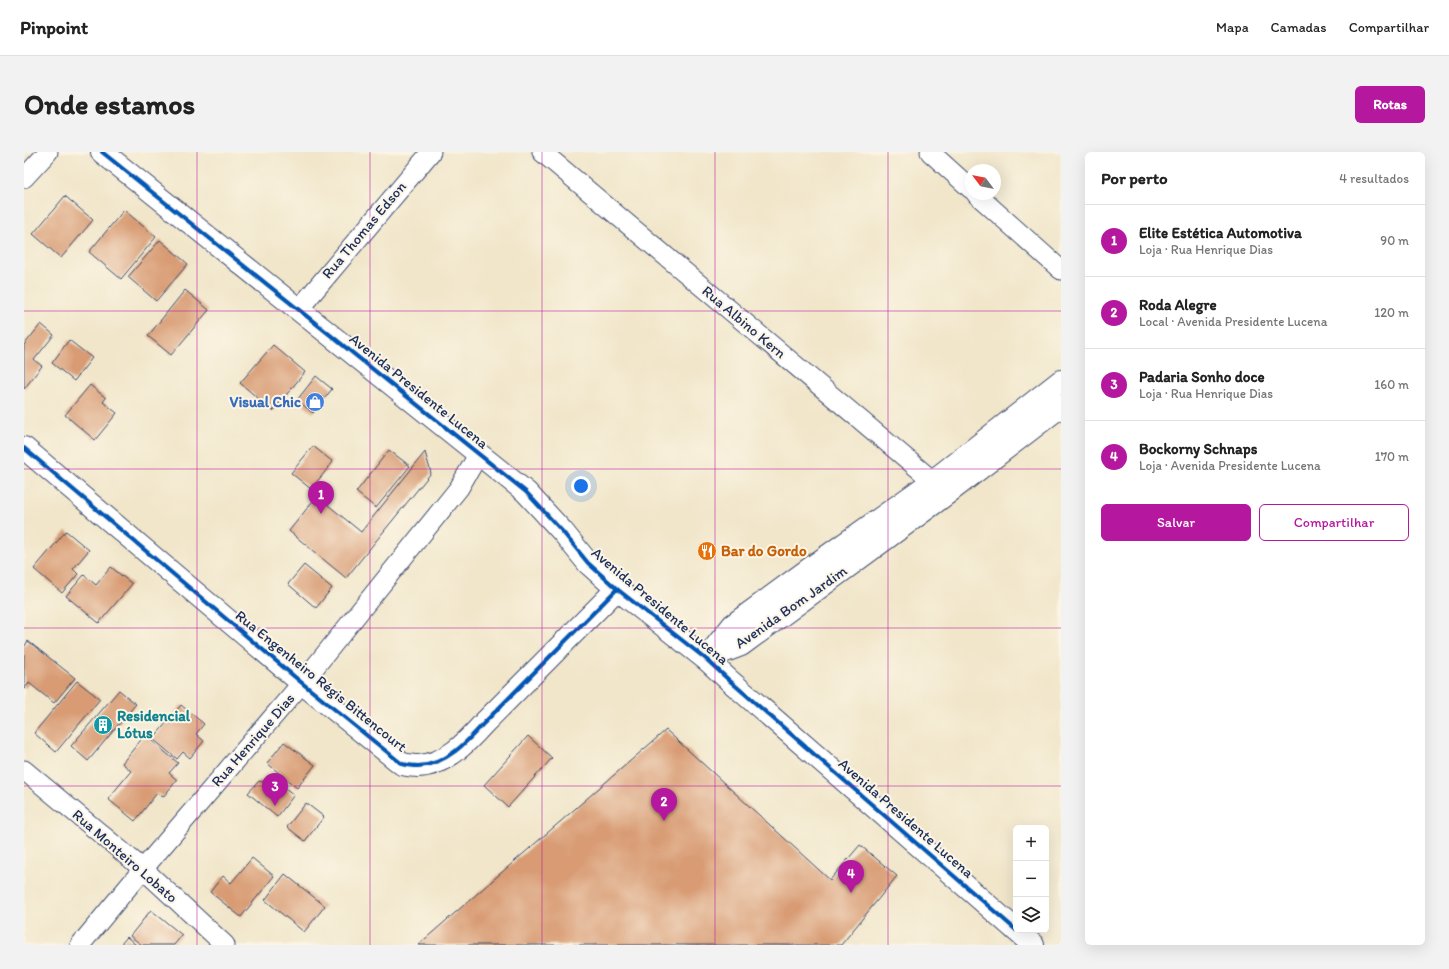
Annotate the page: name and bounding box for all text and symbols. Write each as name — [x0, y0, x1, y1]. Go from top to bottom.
text: Pinpoint — [20, 16, 88, 39]
text: Mapa — [1216, 19, 1249, 36]
text: Camadas — [1271, 19, 1327, 36]
text: Compartilhar — [1349, 19, 1429, 36]
button: Rotas — [1355, 86, 1425, 123]
text: Onde estamos — [24, 87, 195, 121]
north arrow — [965, 164, 1001, 200]
text: Por perto — [1101, 168, 1168, 188]
text: 4 resultados — [1339, 171, 1409, 186]
street label: Rua Thomas Edson — [318, 177, 410, 282]
text: Elite Estética Automotiva — [1139, 224, 1302, 242]
text: 1 — [1111, 233, 1117, 248]
text: 90 m — [1380, 233, 1409, 248]
text: Loja · Rua Henrique Dias — [1139, 242, 1273, 257]
street label: Rua Albino Kern — [698, 282, 790, 362]
text: Roda Alegre — [1139, 296, 1217, 314]
text: 2 — [1111, 305, 1117, 320]
text: 120 m — [1374, 305, 1409, 320]
text: Local · Avenida Presidente Lucena — [1139, 314, 1327, 329]
street label: Avenida Presidente Lucena — [346, 330, 492, 453]
text: Padaria Sonho doce — [1139, 368, 1265, 386]
text: 3 — [1110, 377, 1118, 392]
text: 160 m — [1374, 377, 1409, 392]
text: Loja · Rua Henrique Dias — [1139, 386, 1273, 401]
shop icon: Visual Chic — [304, 391, 326, 413]
place label: Visual Chic — [230, 393, 301, 411]
text: Bockorny Schnaps — [1139, 440, 1257, 458]
text: 4 — [1110, 449, 1118, 464]
text: 170 m — [1375, 449, 1409, 464]
text: Loja · Avenida Presidente Lucena — [1139, 458, 1321, 473]
your location — [571, 476, 591, 496]
pin: 1 — [308, 481, 334, 514]
button: Salvar — [1101, 504, 1251, 541]
button: Compartilhar — [1259, 504, 1409, 541]
restaurant icon: Bar do Gordo — [696, 540, 718, 562]
place label: Bar do Gordo — [721, 542, 807, 560]
street label: Avenida Presidente Lucena — [588, 543, 732, 669]
street label: Avenida Bom Jardim — [732, 561, 851, 652]
street label: Rua Engenheiro Régis Bittencourt — [232, 606, 411, 756]
street label: Rua Henrique Dias — [208, 689, 299, 790]
place label: Residencial Lótus — [117, 707, 191, 742]
building icon: Residencial Lótus — [92, 714, 114, 736]
street label: Avenida Presidente Lucena — [835, 754, 977, 882]
pin: 3 — [262, 773, 288, 806]
pin: 2 — [651, 788, 677, 821]
street label: Rua Monteiro Lobato — [69, 805, 181, 907]
map controls — [1013, 825, 1049, 933]
button: + — [1013, 825, 1049, 861]
pin: 4 — [838, 860, 864, 893]
button: − — [1013, 861, 1049, 897]
button: layers — [1013, 897, 1049, 933]

